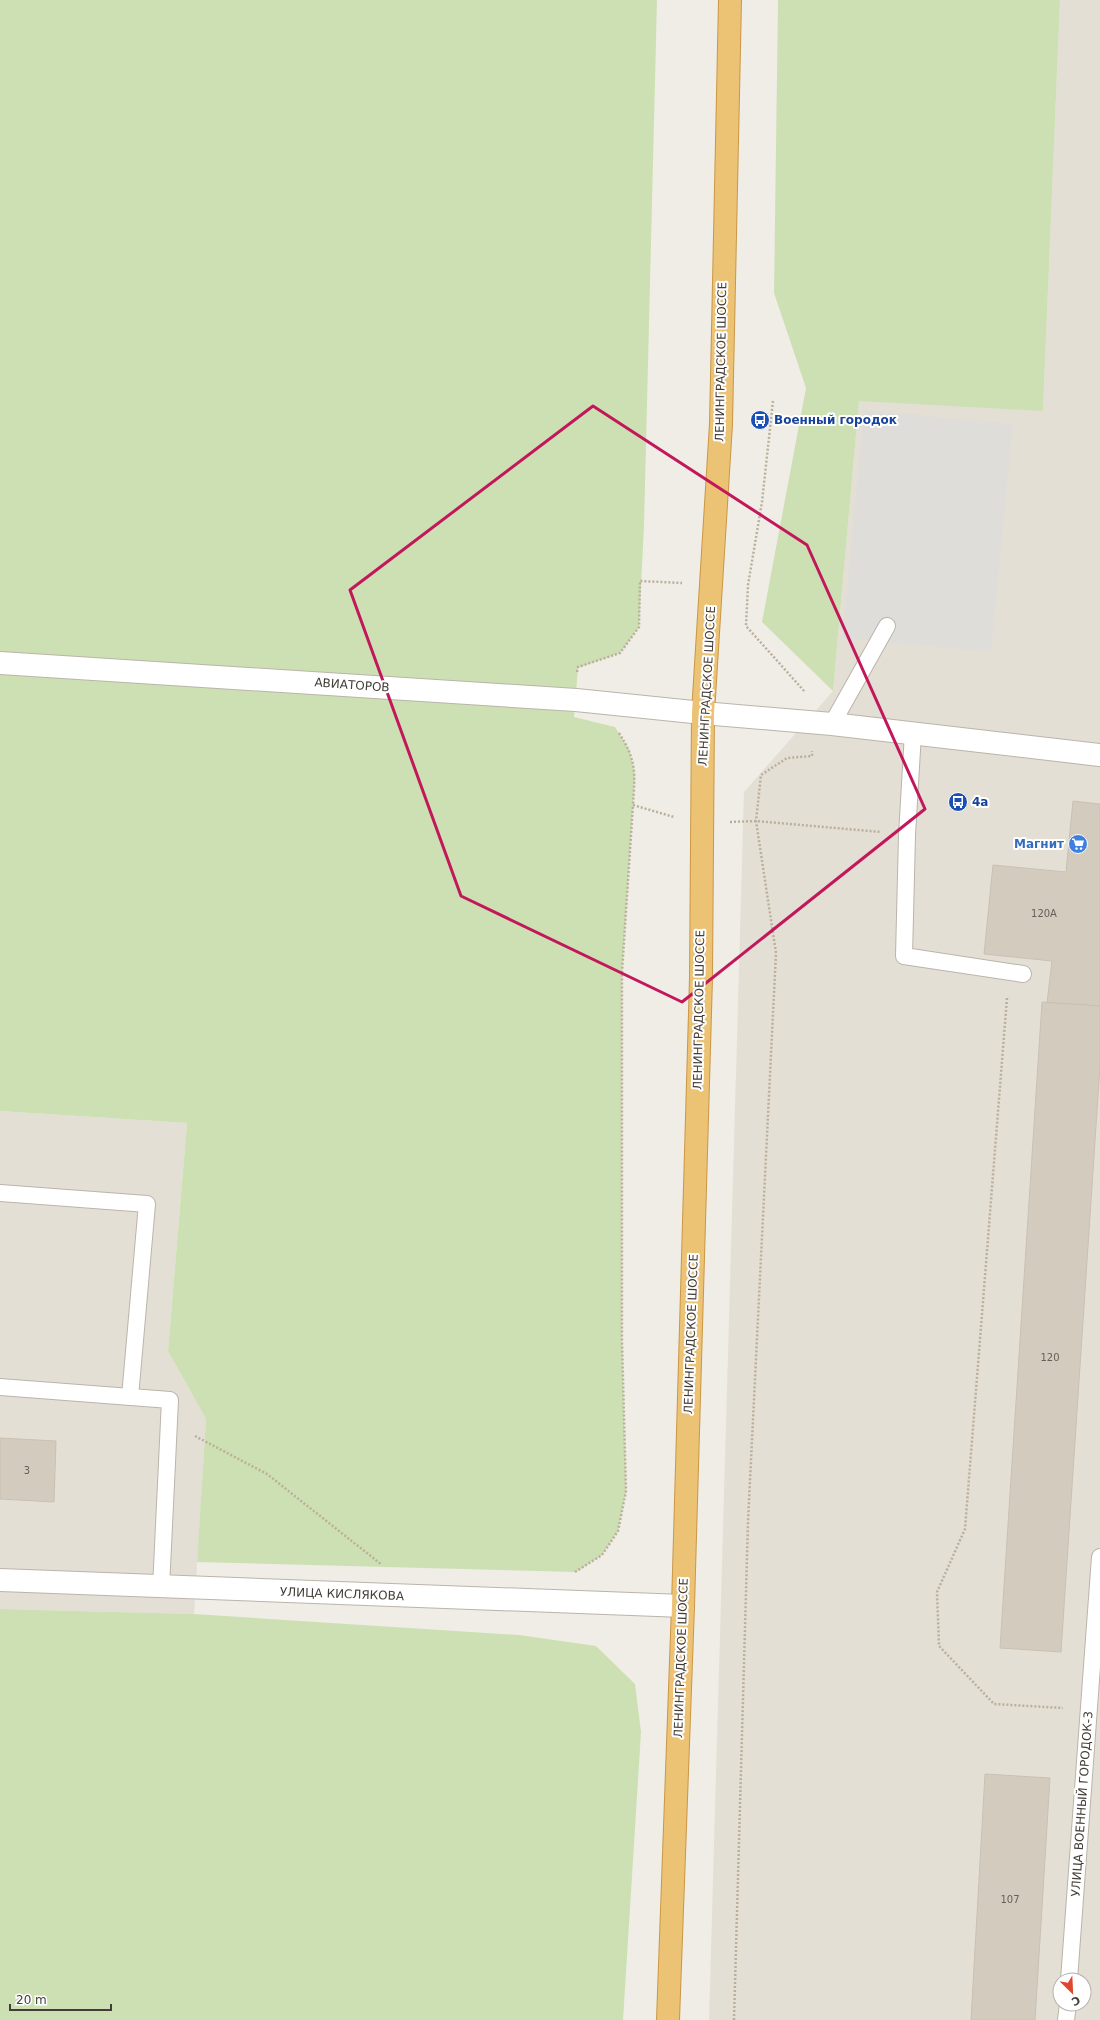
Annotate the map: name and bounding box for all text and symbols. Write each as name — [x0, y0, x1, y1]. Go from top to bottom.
street label: ЛЕНИНГРАДСКОЕ ШОССЕ — [713, 282, 729, 442]
bus stop icon: Военный городок — [749, 409, 771, 431]
place label: Военный городок — [774, 413, 897, 427]
street label: ЛЕНИНГРАДСКОЕ ШОССЕ — [696, 606, 718, 766]
street label: АВИАТОРОВ — [314, 675, 390, 695]
bus stop icon: 4а — [947, 791, 969, 813]
place label: 4а — [972, 795, 988, 809]
supermarket icon: Магнит — [1067, 833, 1089, 855]
place label: Магнит — [1014, 837, 1064, 851]
house number: 120А — [1031, 908, 1057, 919]
street label: ЛЕНИНГРАДСКОЕ ШОССЕ — [691, 930, 707, 1090]
street label: ЛЕНИНГРАДСКОЕ ШОССЕ — [681, 1254, 701, 1414]
house number: 120 — [1040, 1352, 1060, 1363]
house number: 3 — [24, 1465, 30, 1476]
street label: ЛЕНИНГРАДСКОЕ ШОССЕ — [671, 1578, 691, 1738]
street label: УЛИЦА КИСЛЯКОВА — [280, 1585, 405, 1603]
street label: УЛИЦА ВОЕННЫЙ ГОРОДОК-3 — [1068, 1711, 1095, 1897]
house number: 107 — [1000, 1894, 1020, 1905]
north arrow — [1052, 1972, 1092, 2012]
scale bar — [10, 1986, 111, 2012]
text: 20 m — [16, 1993, 47, 2007]
text: С — [1070, 1993, 1082, 2008]

